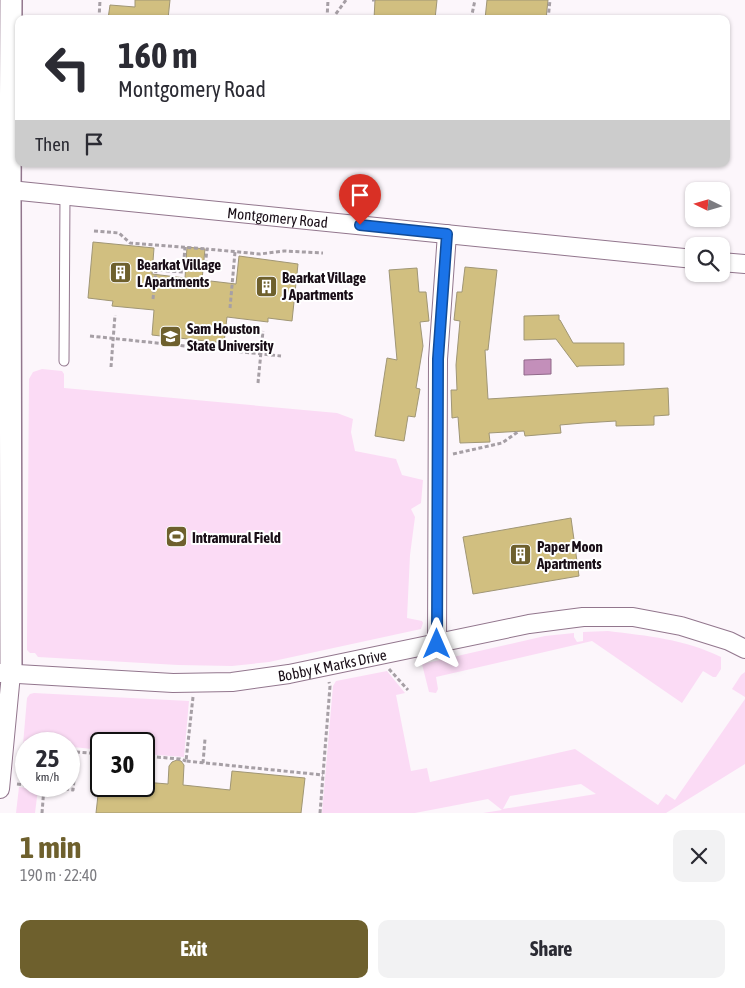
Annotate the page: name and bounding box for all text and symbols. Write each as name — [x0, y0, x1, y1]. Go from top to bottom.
icon: left — [35, 35, 100, 100]
text: 160 m — [118, 35, 197, 75]
text: Montgomery Road — [118, 76, 266, 102]
icon: arrive — [80, 130, 108, 158]
text: Then — [35, 133, 70, 155]
pin — [339, 174, 381, 225]
icon: arrive — [346, 181, 374, 209]
north arrow — [685, 182, 730, 228]
map controls — [685, 182, 730, 282]
street label: Montgomery Road — [227, 203, 329, 231]
button: search — [685, 237, 730, 282]
place label: Bearkat Village L Apartments — [137, 256, 221, 290]
building icon: Bearkat Village L Apartments — [109, 261, 133, 285]
place label: Bearkat Village J Apartments — [281, 269, 366, 303]
building icon: Bearkat Village J Apartments — [254, 274, 278, 298]
place label: Sam Houston State University — [187, 320, 275, 354]
school or university icon: Sam Houston State University — [159, 325, 183, 349]
sports icon: Intramural Field — [164, 525, 188, 549]
place label: Intramural Field — [192, 529, 281, 546]
place label: Paper Moon Apartments — [536, 538, 603, 572]
building icon: Paper Moon Apartments — [509, 543, 533, 567]
position arrow — [410, 617, 462, 669]
street label: Bobby K Marks Drive — [277, 645, 388, 684]
speed limit sign: 30 — [90, 732, 155, 797]
text: 25 — [36, 744, 59, 772]
text: km/h — [36, 770, 59, 784]
text: 1 min — [20, 830, 81, 864]
button: close — [673, 830, 725, 882]
text: 190 m · 22:40 — [20, 866, 97, 884]
button: Exit — [20, 920, 368, 978]
button: Share — [378, 920, 725, 978]

